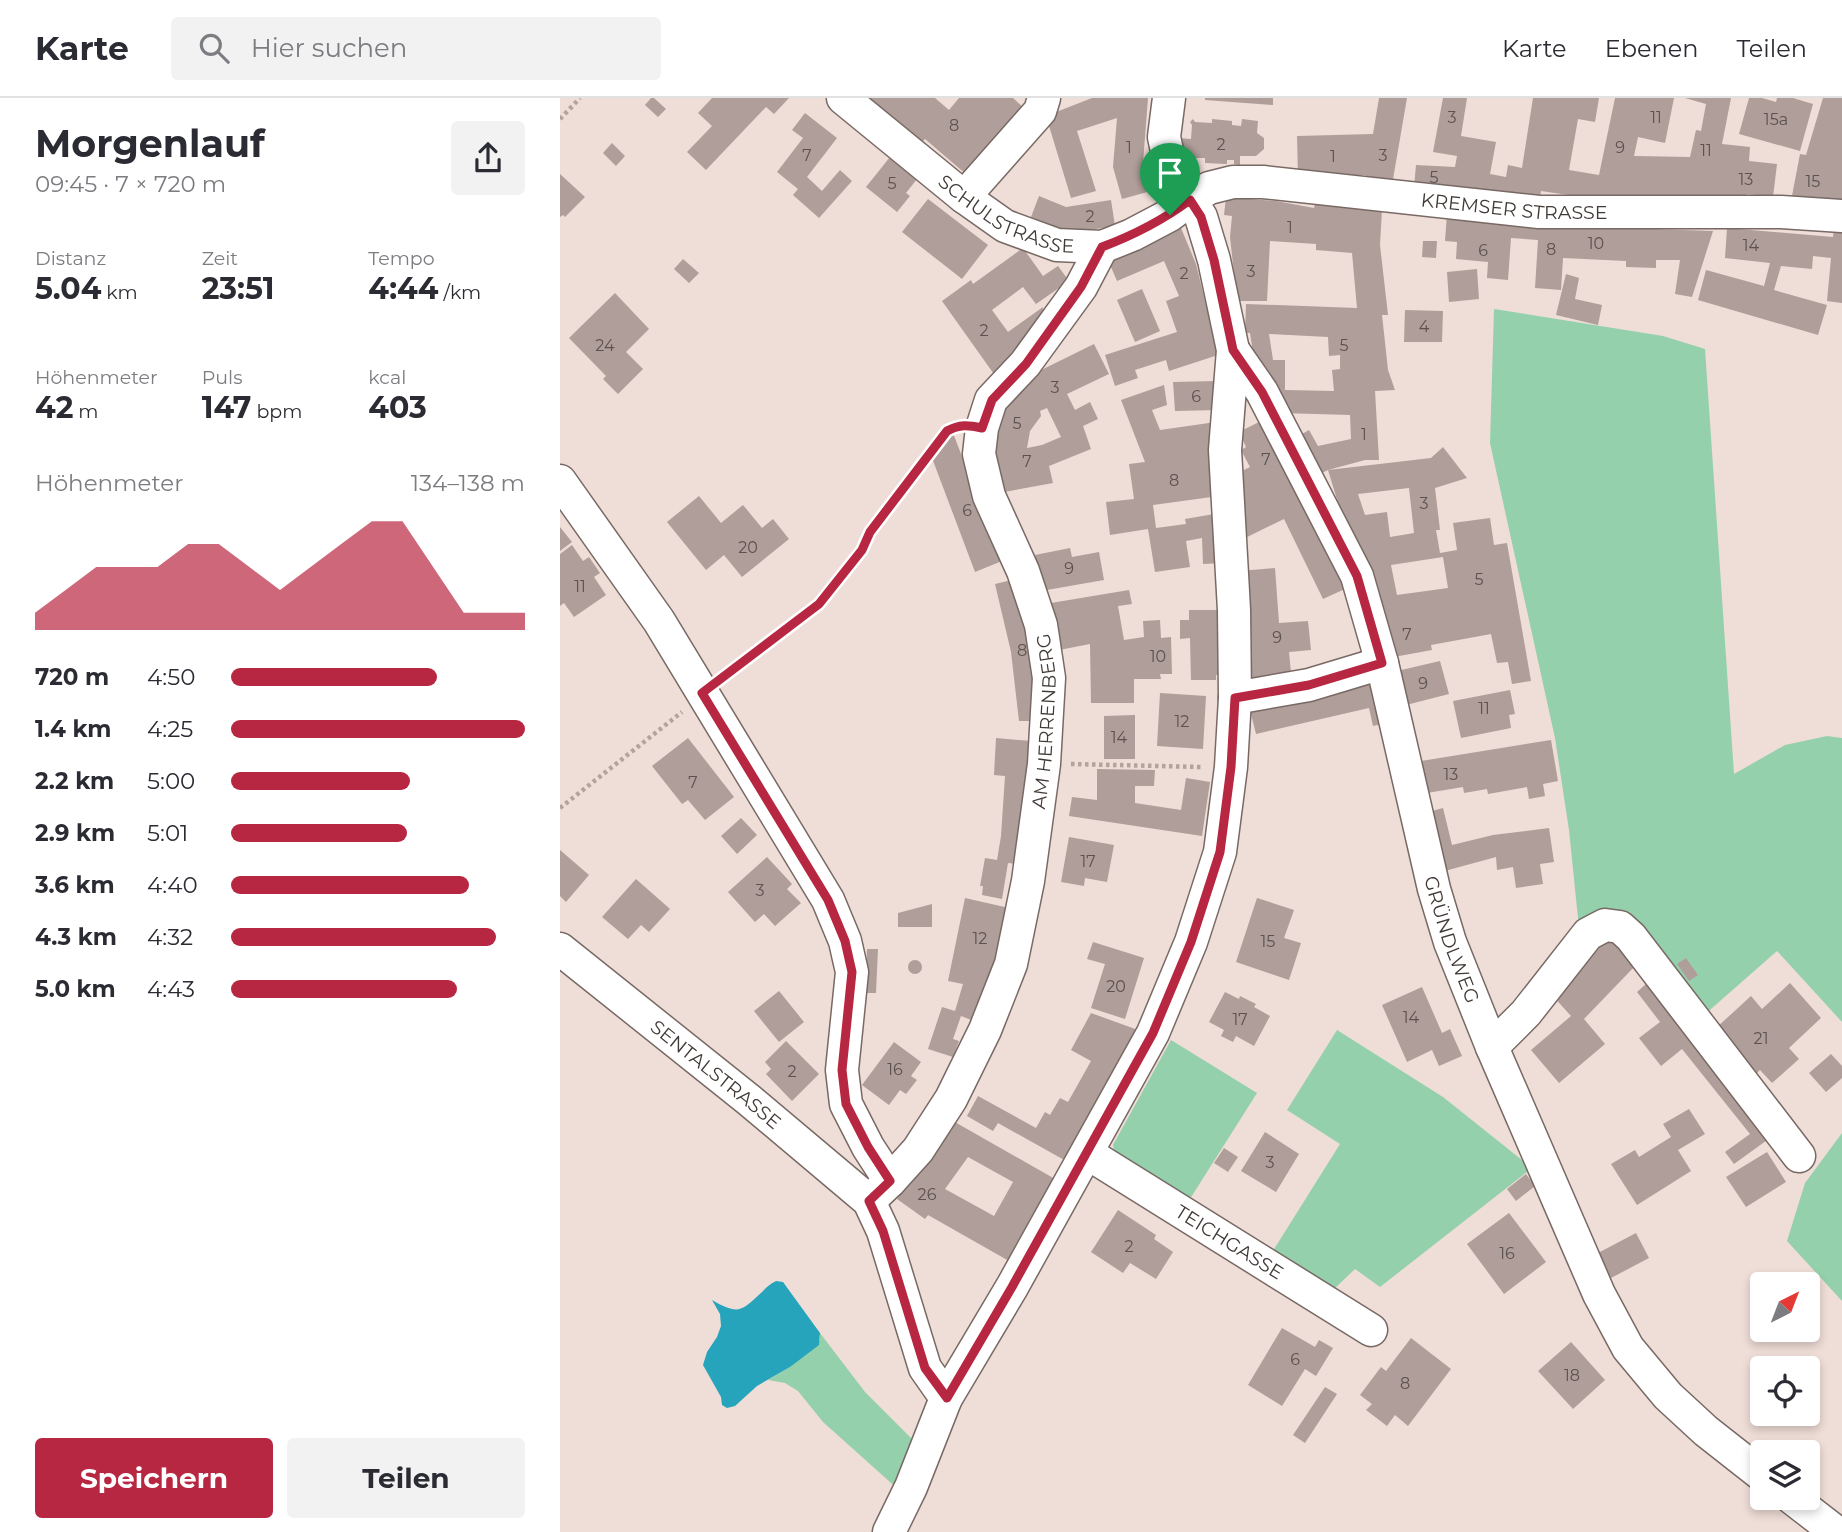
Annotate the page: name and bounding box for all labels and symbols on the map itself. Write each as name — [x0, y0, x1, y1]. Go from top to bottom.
house number: 3 — [1447, 108, 1457, 127]
house number: 11 — [1650, 108, 1662, 127]
house number: 15a — [1764, 110, 1788, 129]
house number: 8 — [949, 116, 959, 135]
house number: 2 — [1216, 135, 1226, 154]
house number: 1 — [1126, 138, 1132, 157]
house number: 9 — [1615, 138, 1625, 157]
house number: 11 — [1700, 141, 1712, 160]
pin — [1140, 143, 1200, 215]
house number: 7 — [802, 146, 812, 165]
house number: 3 — [1378, 146, 1388, 165]
house number: 1 — [1330, 147, 1336, 166]
house number: 5 — [1429, 168, 1439, 187]
street label: SCHULSTRASSE — [933, 170, 1075, 258]
house number: 13 — [1739, 170, 1753, 189]
house number: 15 — [1806, 172, 1820, 191]
house number: 5 — [887, 174, 897, 193]
street label: KREMSER STRASSE — [1420, 188, 1608, 224]
house number: 2 — [1085, 207, 1095, 226]
house number: 1 — [1287, 218, 1293, 237]
house number: 10 — [1588, 234, 1604, 253]
house number: 14 — [1743, 236, 1760, 255]
house number: 8 — [1546, 240, 1556, 259]
house number: 6 — [1478, 241, 1488, 260]
house number: 3 — [1246, 262, 1256, 281]
house number: 2 — [1179, 264, 1189, 283]
house number: 4 — [1419, 317, 1430, 336]
house number: 2 — [979, 321, 989, 340]
house number: 24 — [595, 336, 615, 355]
house number: 5 — [1339, 336, 1349, 355]
house number: 3 — [1050, 378, 1060, 397]
house number: 6 — [1191, 387, 1201, 406]
house number: 5 — [1012, 414, 1022, 433]
house number: 1 — [1361, 425, 1367, 444]
house number: 7 — [1261, 450, 1271, 469]
house number: 7 — [1022, 452, 1032, 471]
house number: 8 — [1169, 471, 1179, 490]
house number: 3 — [1419, 494, 1429, 513]
house number: 6 — [962, 501, 972, 520]
house number: 20 — [738, 538, 758, 557]
house number: 9 — [1064, 559, 1074, 578]
house number: 5 — [1474, 570, 1484, 589]
house number: 11 — [574, 577, 586, 596]
house number: 7 — [1402, 625, 1412, 644]
house number: 9 — [1272, 628, 1282, 647]
street label: AM HERRENBERG — [1027, 632, 1061, 810]
house number: 8 — [1017, 641, 1027, 660]
house number: 10 — [1150, 647, 1166, 666]
house number: 9 — [1418, 674, 1428, 693]
house number: 11 — [1478, 699, 1490, 718]
house number: 12 — [1175, 712, 1189, 731]
house number: 14 — [1111, 728, 1128, 747]
house number: 13 — [1444, 765, 1458, 784]
house number: 7 — [688, 773, 698, 792]
house number: 17 — [1080, 852, 1096, 871]
street label: GRÜNDLWEG — [1419, 874, 1484, 1006]
house number: 3 — [755, 881, 765, 900]
house number: 12 — [973, 929, 987, 948]
house number: 15 — [1261, 932, 1275, 951]
house number: 20 — [1106, 977, 1126, 996]
house number: 14 — [1403, 1008, 1420, 1027]
house number: 17 — [1232, 1010, 1248, 1029]
street label: SENTALSTRASSE — [646, 1015, 785, 1134]
house number: 21 — [1754, 1029, 1768, 1048]
house number: 16 — [887, 1060, 903, 1079]
house number: 2 — [787, 1062, 797, 1081]
house number: 3 — [1265, 1153, 1275, 1172]
house number: 26 — [918, 1185, 937, 1204]
street label: TEICHGASSE — [1171, 1200, 1287, 1284]
house number: 2 — [1124, 1237, 1134, 1256]
house number: 16 — [1499, 1244, 1515, 1263]
north arrow — [1750, 1272, 1820, 1342]
house number: 6 — [1290, 1350, 1300, 1369]
house number: 18 — [1564, 1366, 1580, 1385]
house number: 8 — [1400, 1374, 1410, 1393]

